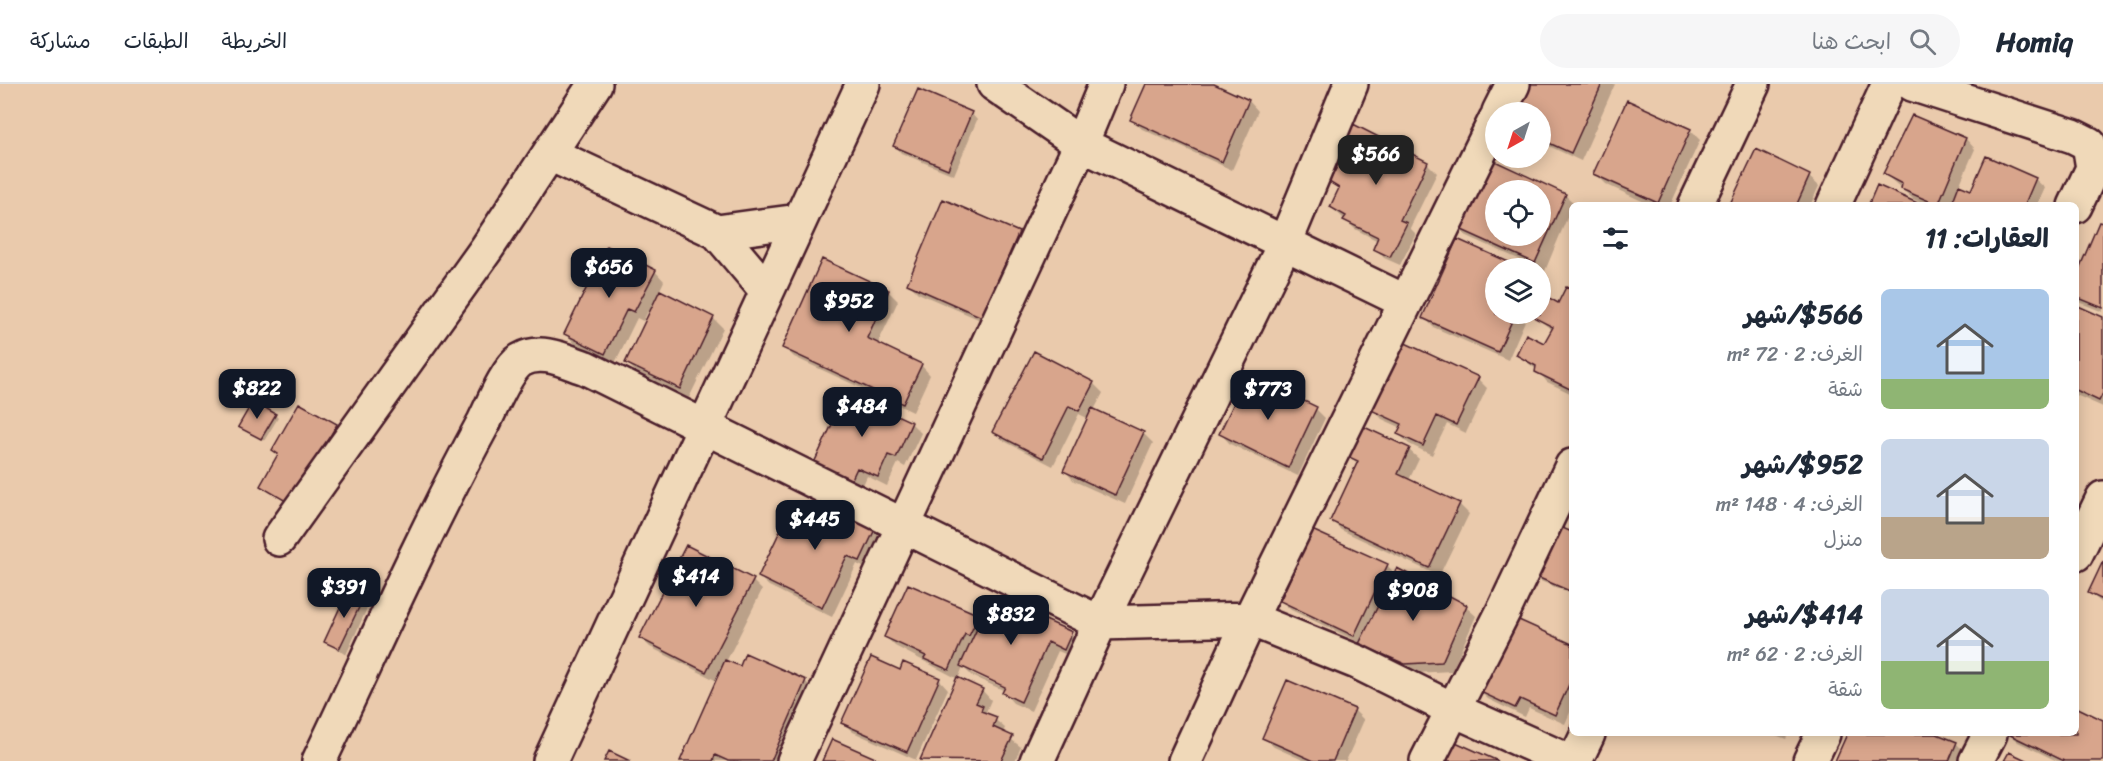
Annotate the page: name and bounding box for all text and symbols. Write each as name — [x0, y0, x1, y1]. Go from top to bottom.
search box — [1540, 14, 1960, 68]
text: Homiq — [1996, 17, 2073, 66]
text: مشاركة — [30, 22, 91, 60]
text: الطبقات — [124, 22, 189, 60]
text: الخريطة — [222, 22, 287, 60]
text: ابحث هنا — [1812, 22, 1891, 61]
icon: search — [1906, 25, 1939, 58]
north arrow — [1485, 102, 1551, 168]
map controls — [1485, 102, 1551, 324]
pin: $566 — [1340, 135, 1412, 186]
text: $566 — [1352, 137, 1400, 172]
button: locate — [1485, 180, 1551, 246]
text: العقارات: 11 — [1925, 215, 2049, 261]
icon: filters — [1599, 222, 1632, 255]
pin: $656 — [573, 248, 645, 299]
text: $656 — [585, 250, 633, 285]
button: layers — [1485, 258, 1551, 324]
pin: $952 — [813, 282, 885, 333]
text: $952 — [824, 284, 874, 319]
text: $566/شهر — [1744, 291, 1863, 337]
icon: home — [1929, 313, 2001, 385]
text: الغرف: 2 · 72 m² — [1727, 337, 1863, 372]
pin: $822 — [221, 369, 293, 420]
pin: $773 — [1232, 370, 1304, 421]
text: $822 — [233, 371, 281, 406]
text: $773 — [1244, 372, 1292, 407]
text: شقة — [1828, 372, 1863, 407]
pin: $484 — [826, 387, 898, 438]
text: $484 — [837, 389, 887, 424]
text: $952/شهر — [1743, 441, 1863, 487]
icon: home — [1929, 463, 2001, 535]
text: الغرف: 4 · 148 m² — [1716, 487, 1863, 522]
pin: $445 — [779, 500, 851, 551]
text: $445 — [790, 502, 840, 537]
text: منزل — [1824, 522, 1863, 557]
pin: $414 — [660, 557, 732, 608]
text: $414 — [672, 559, 720, 594]
pin: $391 — [308, 568, 380, 619]
text: $391 — [321, 570, 367, 605]
pin: $908 — [1377, 571, 1449, 622]
text: $908 — [1388, 573, 1438, 608]
text: $414/شهر — [1746, 591, 1863, 637]
pin: $832 — [975, 595, 1047, 646]
text: $832 — [987, 597, 1035, 632]
icon: home — [1929, 613, 2001, 685]
text: الغرف: 2 · 62 m² — [1727, 637, 1863, 672]
text: شقة — [1828, 672, 1863, 707]

